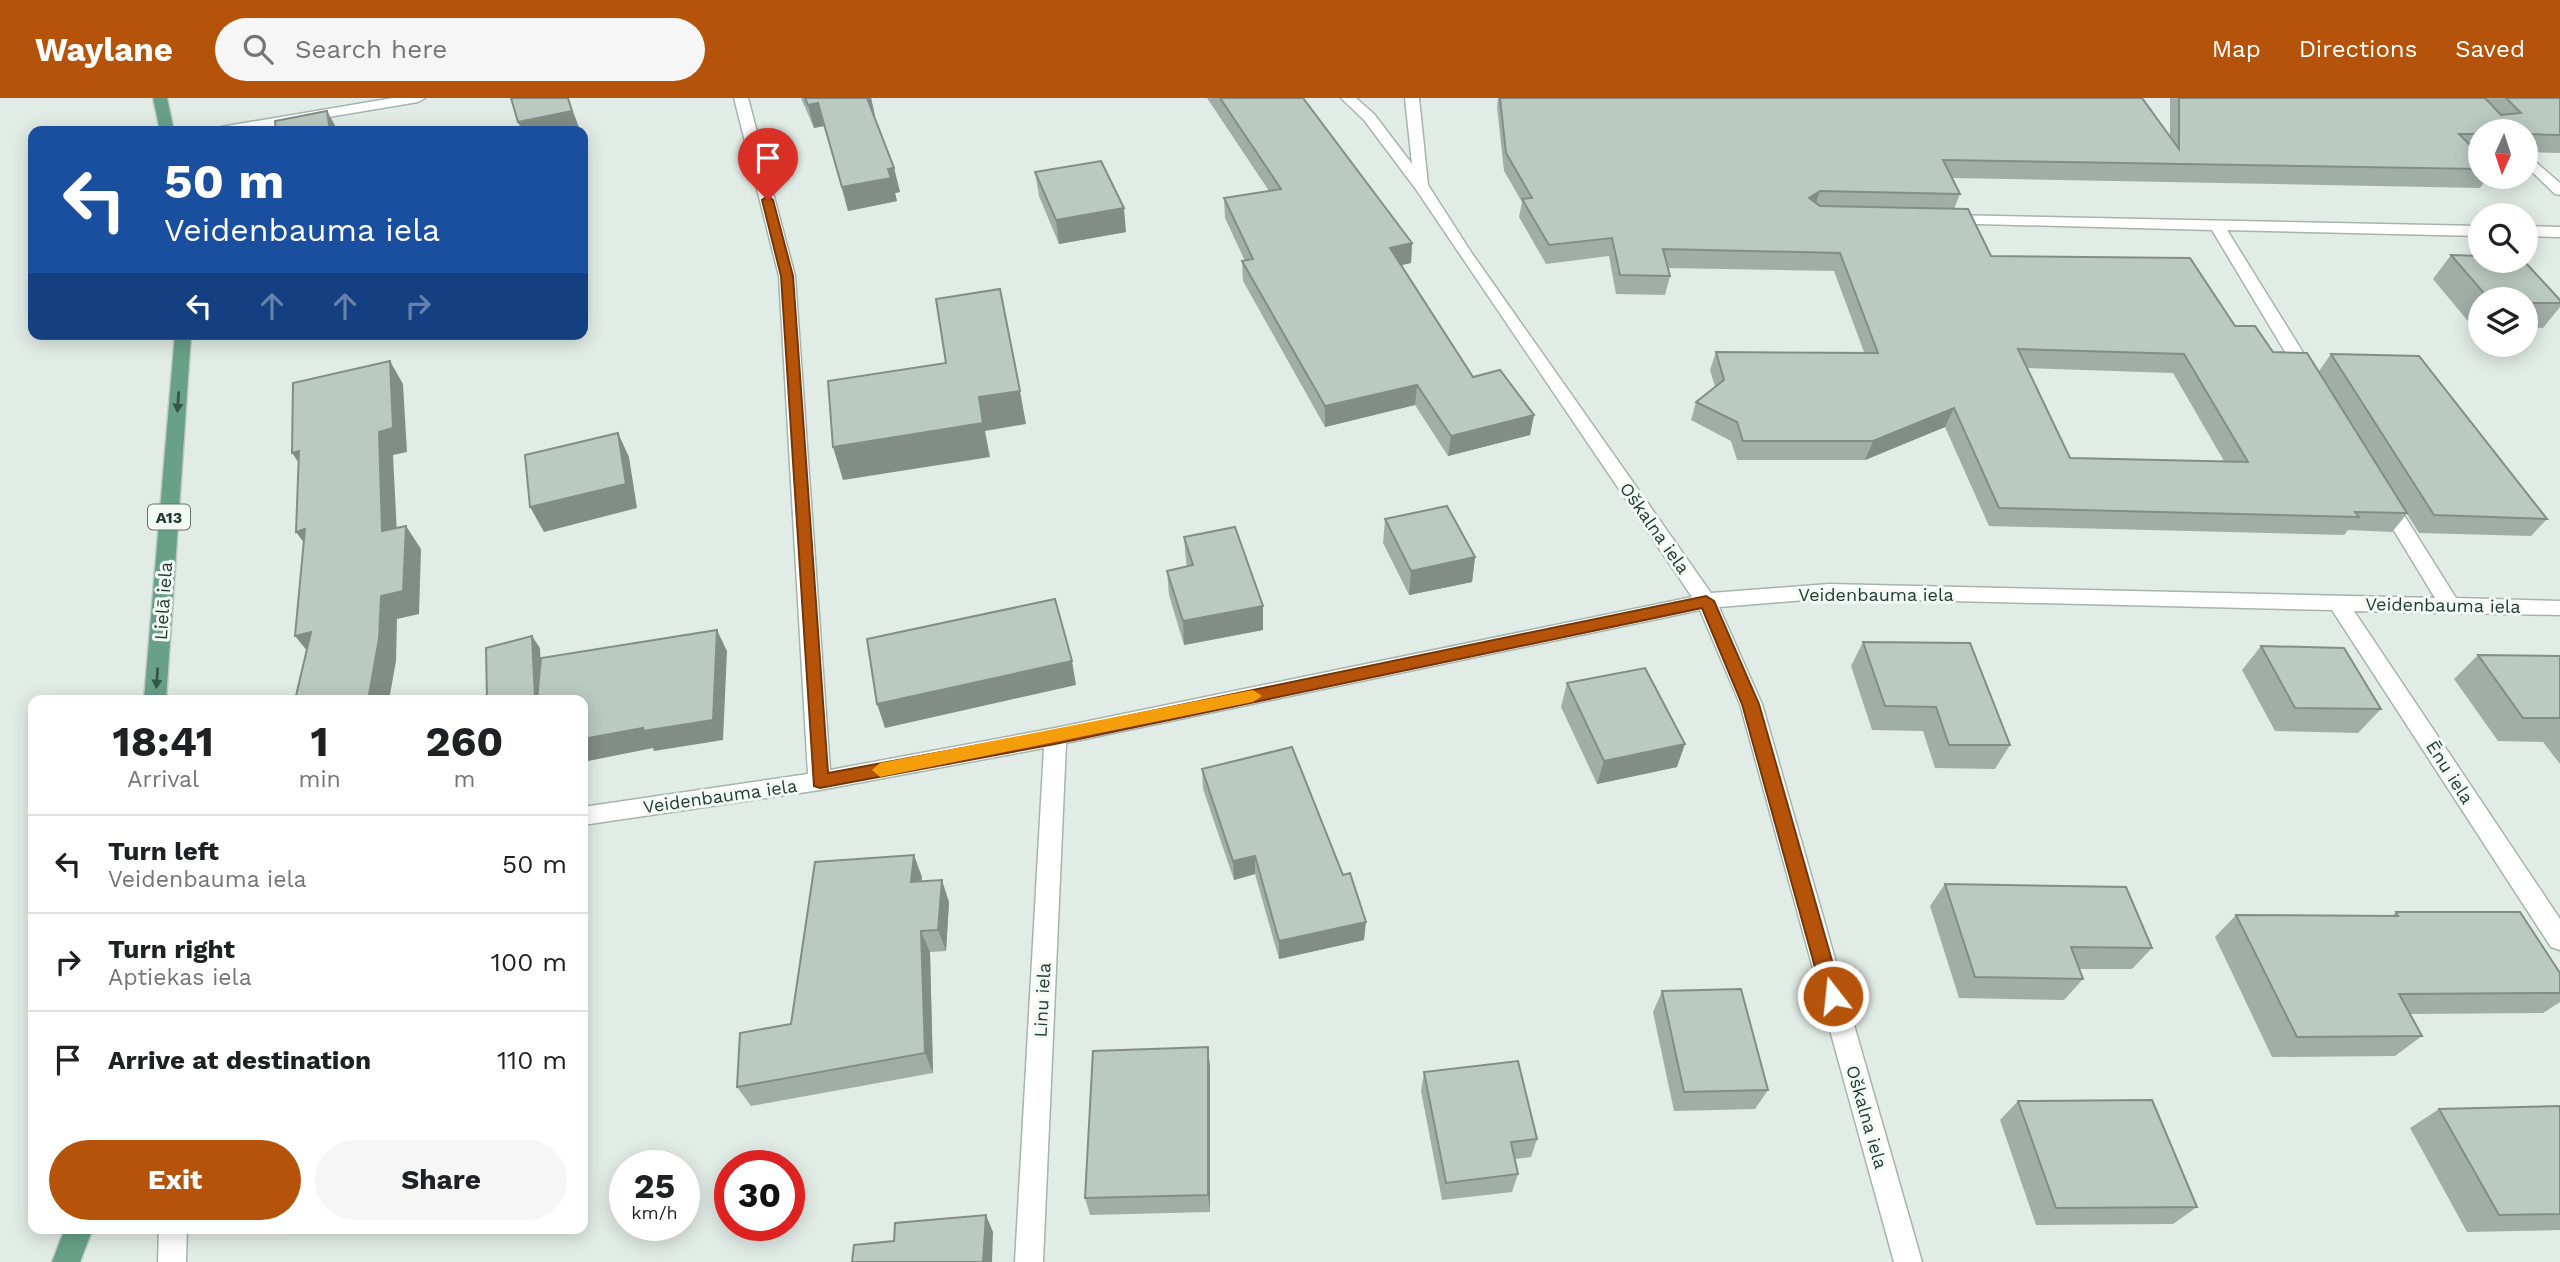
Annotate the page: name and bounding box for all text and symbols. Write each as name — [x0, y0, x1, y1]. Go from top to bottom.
search box — [215, 18, 705, 81]
text: Waylane — [35, 30, 173, 69]
icon: search — [239, 30, 277, 68]
text: Search here — [295, 34, 447, 64]
text: Map — [2212, 35, 2261, 63]
text: Directions — [2299, 35, 2417, 63]
text: Saved — [2455, 35, 2525, 63]
north arrow — [2468, 119, 2538, 189]
map controls — [2468, 119, 2538, 357]
pin — [738, 128, 798, 200]
icon: arrive — [749, 139, 787, 177]
text: 50 m — [164, 152, 284, 210]
icon: left — [49, 154, 140, 245]
button: search — [2468, 203, 2538, 273]
text: Veidenbauma iela — [164, 211, 440, 249]
icon: left — [180, 287, 218, 325]
icon: ahead — [253, 287, 291, 325]
icon: ahead — [326, 287, 364, 325]
icon: right — [399, 287, 437, 325]
button: layers — [2468, 287, 2538, 357]
one-way arrow — [172, 392, 183, 414]
street label: Oškalna iela — [1616, 478, 1694, 578]
road number: A13 — [148, 504, 190, 530]
street label: Lielā iela — [150, 561, 176, 641]
street label: Veidenbauma iela — [1798, 584, 1954, 605]
street label: Veidenbauma iela — [2365, 593, 2521, 617]
one-way arrow — [151, 667, 162, 689]
text: 18:41 — [113, 717, 214, 766]
text: 1 — [311, 717, 329, 766]
text: 260 — [425, 717, 503, 766]
street label: Ēnu iela — [2422, 737, 2478, 807]
text: Arrival — [127, 766, 199, 793]
text: min — [299, 766, 341, 793]
text: m — [453, 766, 475, 793]
street label: Veidenbauma iela — [642, 775, 798, 817]
text: Turn left — [108, 836, 219, 866]
icon: left — [49, 845, 87, 883]
text: 50 m — [502, 849, 567, 879]
text: Veidenbauma iela — [108, 866, 307, 893]
text: Turn right — [108, 934, 235, 964]
icon: right — [49, 943, 87, 981]
text: 100 m — [491, 947, 567, 977]
position arrow — [1796, 959, 1870, 1033]
street label: Linu iela — [1030, 962, 1054, 1038]
text: Aptiekas iela — [108, 964, 252, 991]
icon: arrive — [49, 1041, 87, 1079]
text: Arrive at destination — [108, 1045, 371, 1075]
text: 110 m — [497, 1045, 567, 1075]
street label: Oškalna iela — [1842, 1063, 1892, 1171]
button: Exit — [49, 1140, 301, 1220]
button: Share — [315, 1140, 567, 1220]
speed limit sign: 30 — [714, 1150, 805, 1241]
text: 25 — [634, 1165, 675, 1207]
text: km/h — [631, 1202, 678, 1223]

